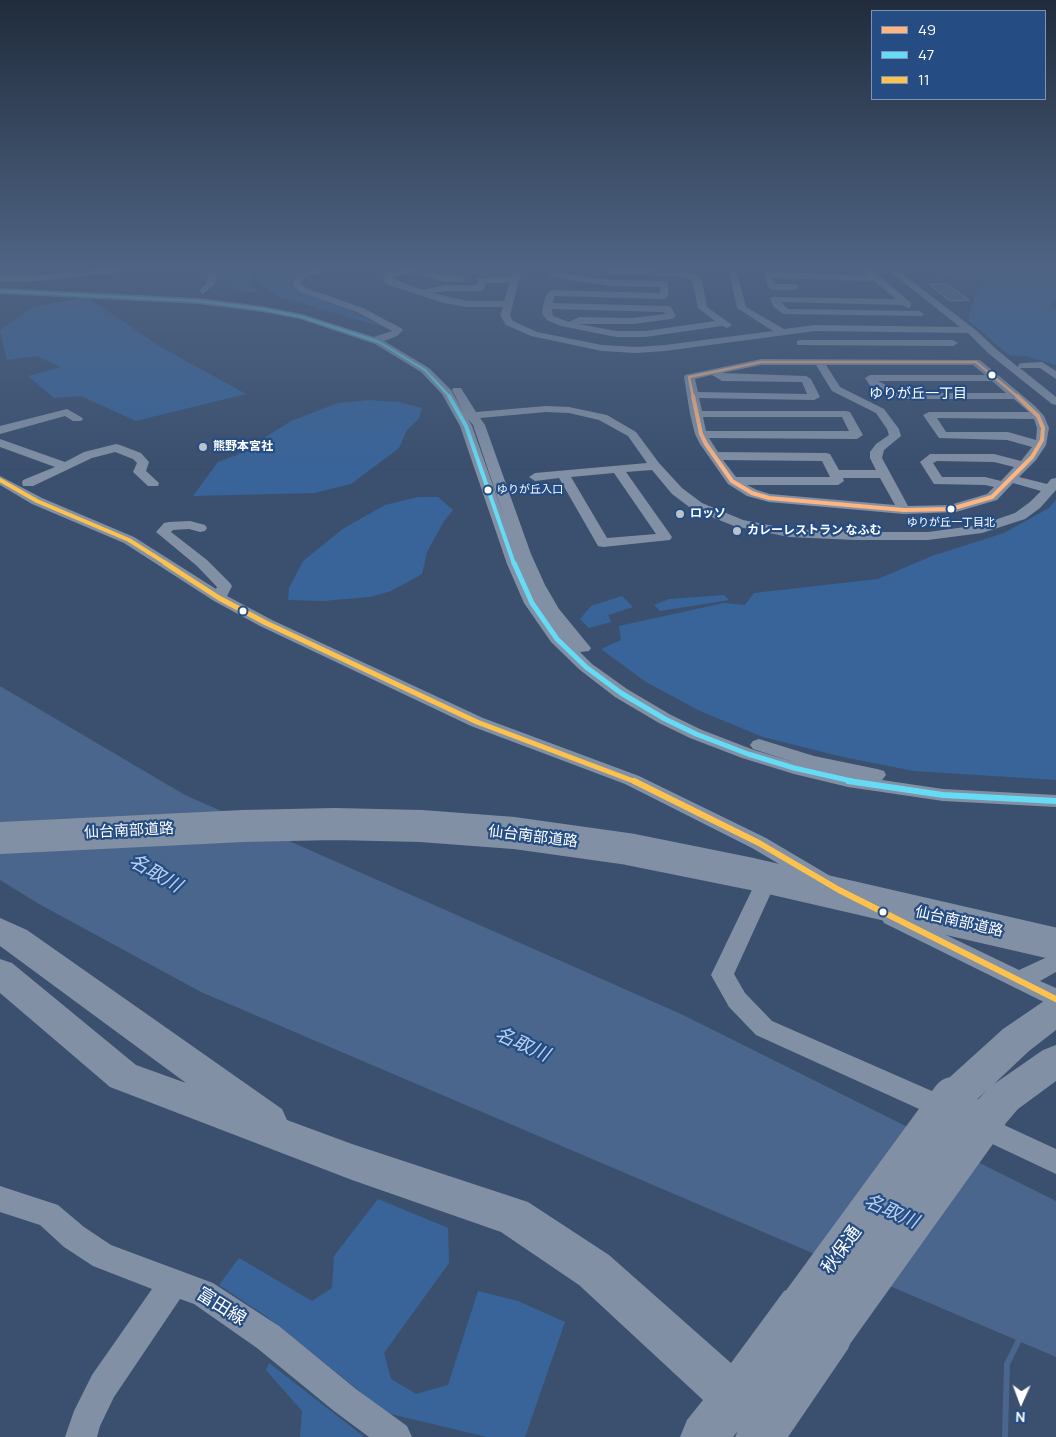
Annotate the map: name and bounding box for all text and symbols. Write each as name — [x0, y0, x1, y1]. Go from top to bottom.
legend — [871, 10, 1046, 100]
text: 49 — [918, 19, 936, 40]
text: 47 — [918, 44, 934, 65]
text: 11 — [918, 69, 930, 90]
unlabelled marker — [987, 370, 997, 380]
district label: ゆりが丘一丁目 — [869, 386, 967, 402]
place label: 熊野本宮社 — [213, 440, 273, 454]
marker: 熊野本宮社 — [197, 441, 209, 453]
place label: ゆりが丘入口 — [497, 483, 563, 497]
marker: ゆりが丘入口 — [483, 485, 493, 495]
marker: ゆりが丘一丁目北 — [946, 504, 956, 514]
place label: ロッソ — [690, 507, 726, 521]
marker: ロッソ — [674, 508, 686, 520]
place label: ゆりが丘一丁目北 — [907, 516, 995, 530]
place label: カレーレストラン なふむ — [747, 524, 881, 538]
marker: カレーレストラン なふむ — [731, 525, 743, 537]
unlabelled marker — [238, 606, 248, 616]
street label: 仙台南部道路 — [84, 820, 174, 842]
street label: 仙台南部道路 — [487, 823, 579, 851]
water label: 名取川 — [125, 850, 185, 898]
street label: 仙台南部道路 — [913, 903, 1005, 941]
unlabelled marker — [878, 907, 888, 917]
water label: 名取川 — [491, 1023, 553, 1067]
water label: 名取川 — [860, 1190, 922, 1234]
street label: 秋保通 — [817, 1222, 867, 1278]
street label: 富田線 — [192, 1284, 250, 1330]
north arrow — [996, 1377, 1046, 1427]
text: N — [1015, 1408, 1026, 1427]

